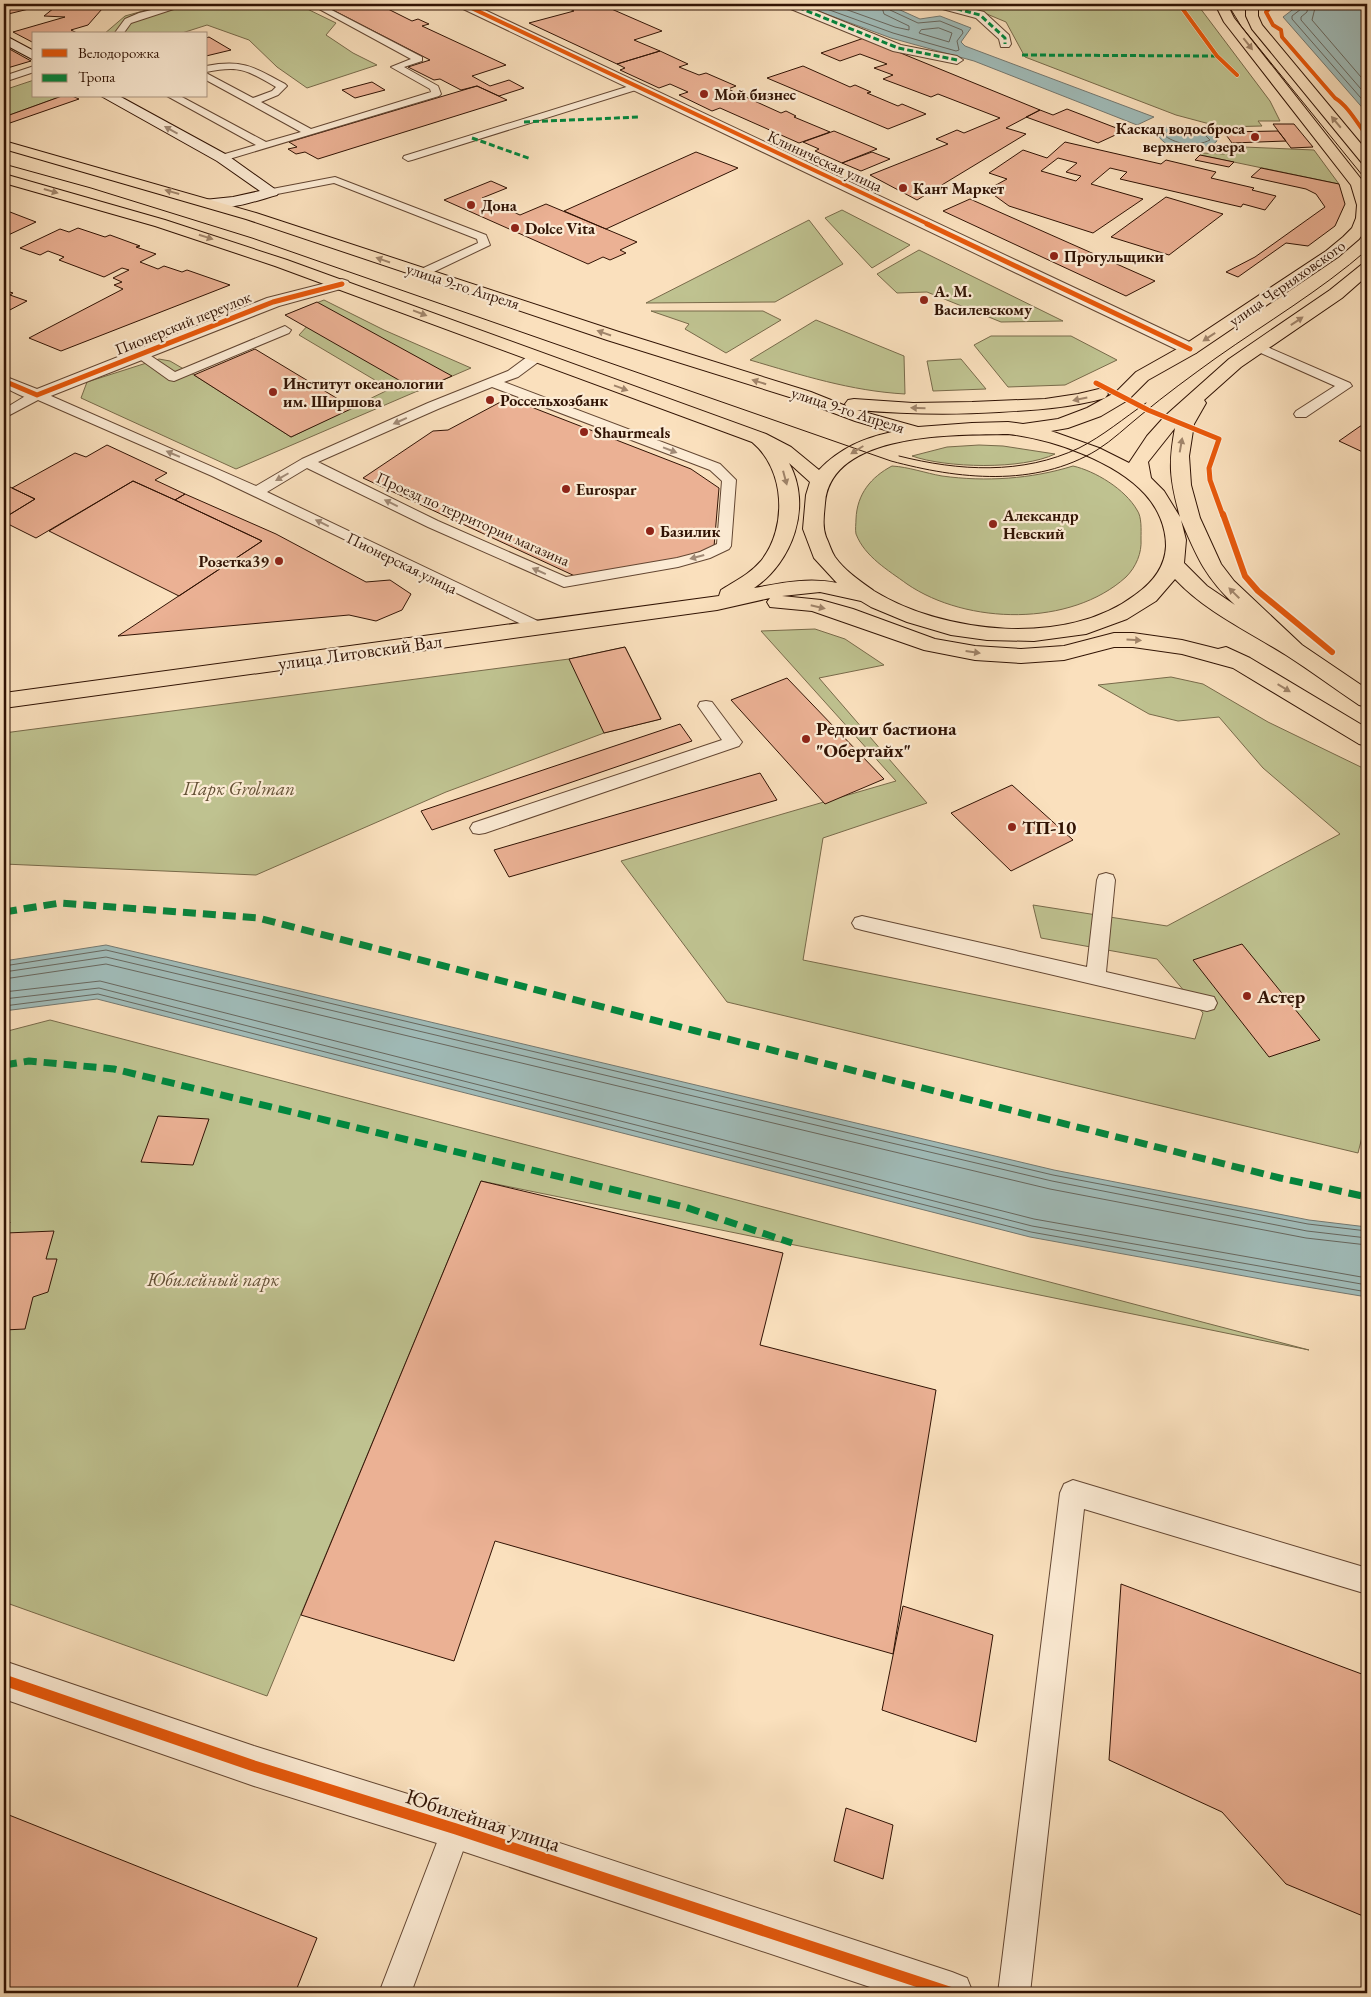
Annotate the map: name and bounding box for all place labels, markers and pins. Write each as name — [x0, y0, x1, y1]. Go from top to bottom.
place label: Мой бизнес — [714, 84, 797, 105]
marker: Мой бизнес — [698, 88, 710, 100]
place label: Каскад водосброса верхнего озера — [1116, 118, 1246, 157]
marker: Каскад водосброса верхнего озера — [1249, 131, 1261, 143]
place label: Кант Маркет — [913, 178, 1005, 199]
marker: Кант Маркет — [897, 182, 909, 194]
place label: Дона — [481, 195, 518, 216]
marker: Дона — [465, 199, 477, 211]
place label: Dolce Vita — [525, 218, 596, 239]
marker: Dolce Vita — [509, 222, 521, 234]
place label: Прогульщики — [1064, 246, 1164, 267]
marker: Прогульщики — [1048, 250, 1060, 262]
place label: А. М. Василевскому — [933, 281, 1032, 320]
marker: А. М. Василевскому — [918, 294, 930, 306]
place label: Институт океанологии им. Ширшова — [283, 373, 444, 412]
marker: Институт океанологии им. Ширшова — [267, 386, 279, 398]
place label: Россельхозбанк — [500, 390, 608, 411]
marker: Россельхозбанк — [484, 394, 496, 406]
place label: Shaurmeals — [594, 422, 670, 443]
marker: Shaurmeals — [578, 426, 590, 438]
place label: Eurospar — [576, 479, 637, 500]
marker: Eurospar — [560, 483, 572, 495]
place label: Александр Невский — [1002, 505, 1079, 544]
marker: Александр Невский — [987, 518, 999, 530]
place label: Базилик — [660, 521, 720, 542]
marker: Базилик — [644, 525, 656, 537]
place label: Розетка39 — [199, 551, 270, 572]
marker: Розетка39 — [273, 555, 285, 567]
place label: Редюит бастиона "Обертайх" — [816, 716, 957, 763]
marker: Редюит бастиона "Обертайх" — [800, 733, 812, 745]
place label: ТП-10 — [1022, 815, 1076, 840]
marker: ТП-10 — [1006, 821, 1018, 833]
place label: Астер — [1256, 984, 1306, 1009]
marker: Астер — [1241, 990, 1253, 1002]

